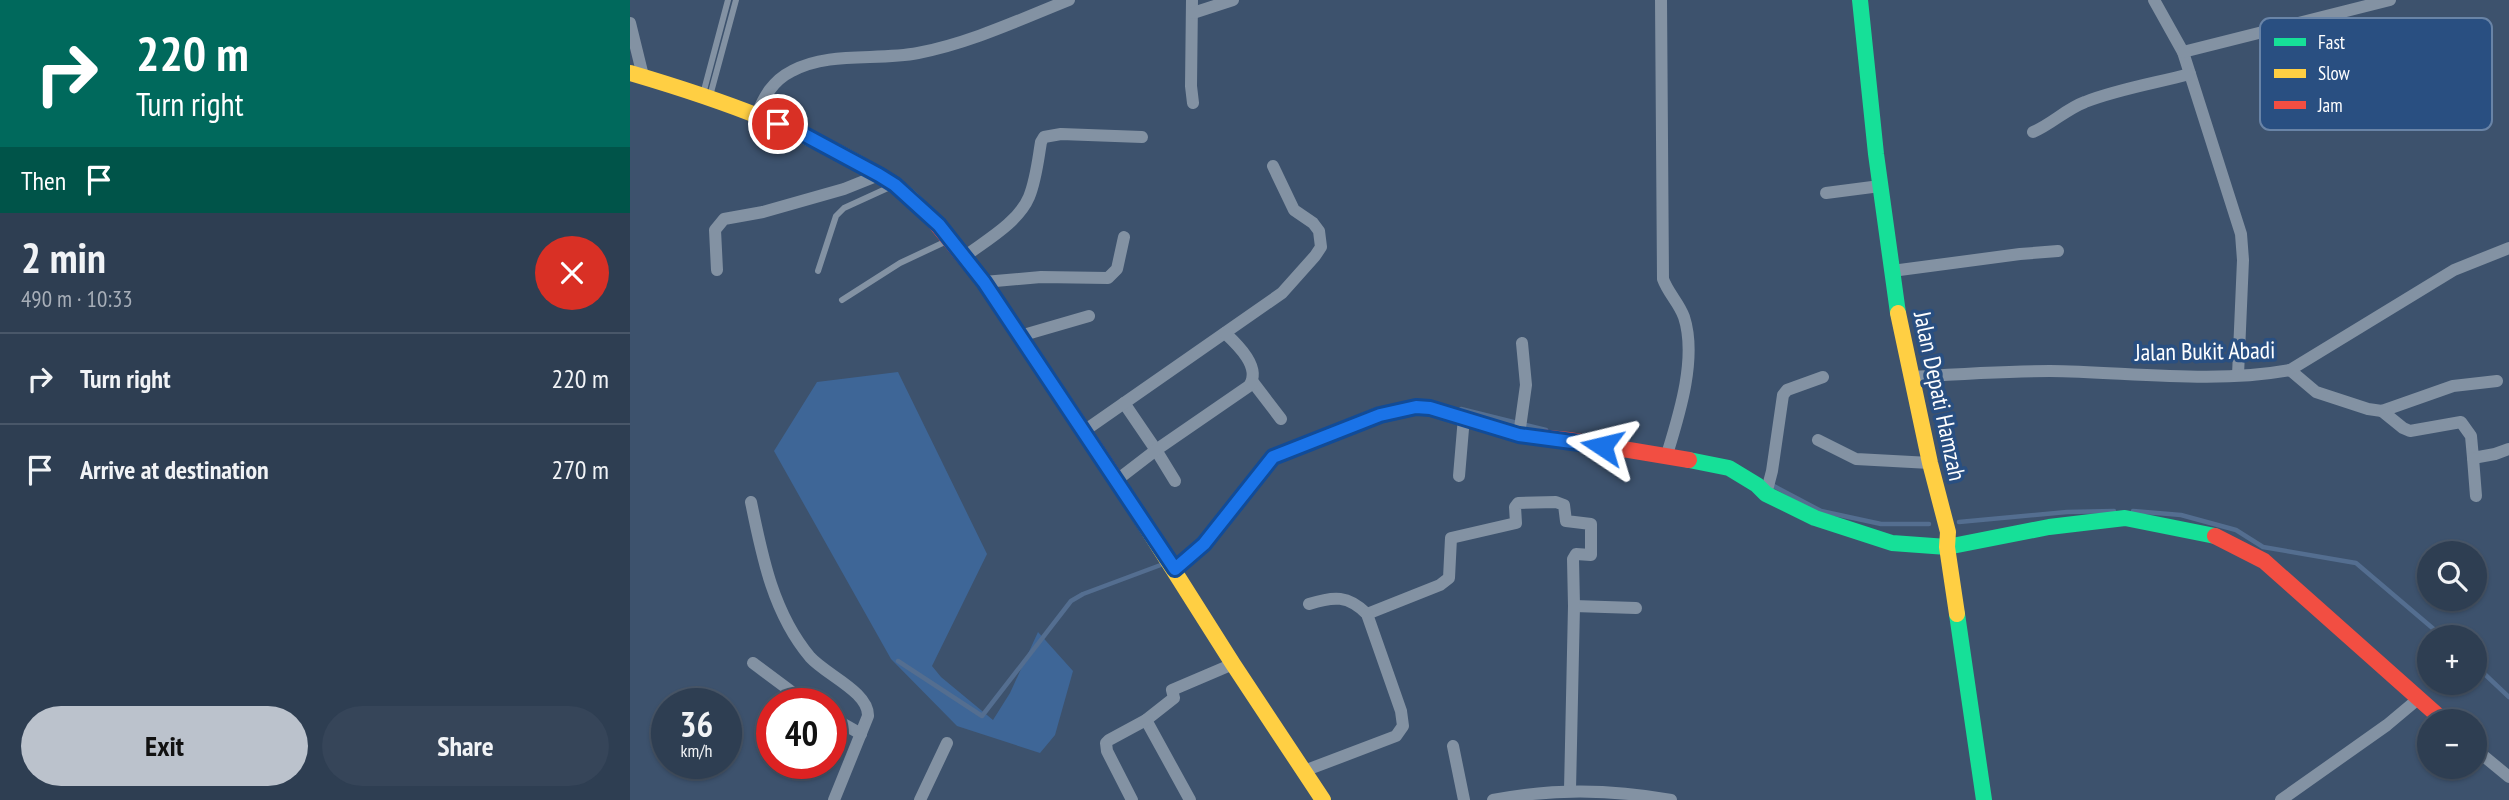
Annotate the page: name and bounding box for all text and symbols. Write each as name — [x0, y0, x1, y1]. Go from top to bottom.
legend — [2260, 18, 2492, 130]
text: 220 m — [136, 21, 249, 85]
icon: right — [21, 28, 112, 119]
text: Fast — [2318, 30, 2346, 54]
text: Slow — [2318, 61, 2351, 85]
text: Turn right — [136, 83, 244, 125]
text: Jam — [2317, 93, 2343, 117]
pin — [748, 94, 808, 154]
icon: arrive — [759, 105, 797, 143]
icon: arrive — [80, 161, 118, 199]
text: Then — [21, 164, 66, 197]
text: 2 min — [21, 230, 106, 285]
button: close — [535, 236, 609, 310]
text: 490 m · 10:33 — [21, 284, 133, 313]
street label: Jalan Depati Hamzah — [1907, 307, 1973, 484]
street label: Jalan Bukit Abadi — [2134, 334, 2275, 368]
icon: right — [21, 360, 59, 398]
text: Turn right — [80, 362, 171, 395]
text: 220 m — [551, 362, 609, 395]
position arrow — [1565, 409, 1639, 483]
icon: arrive — [21, 451, 59, 489]
text: Arrive at destination — [80, 453, 269, 486]
text: 270 m — [551, 453, 609, 486]
map controls — [2417, 541, 2487, 779]
button: search — [2417, 541, 2487, 611]
button: + — [2417, 625, 2487, 695]
speed limit sign: 40 — [756, 688, 847, 779]
text: 36 — [680, 701, 713, 747]
button: Exit — [21, 706, 308, 786]
button: Share — [322, 706, 609, 786]
button: − — [2417, 709, 2487, 779]
text: km/h — [681, 739, 712, 762]

